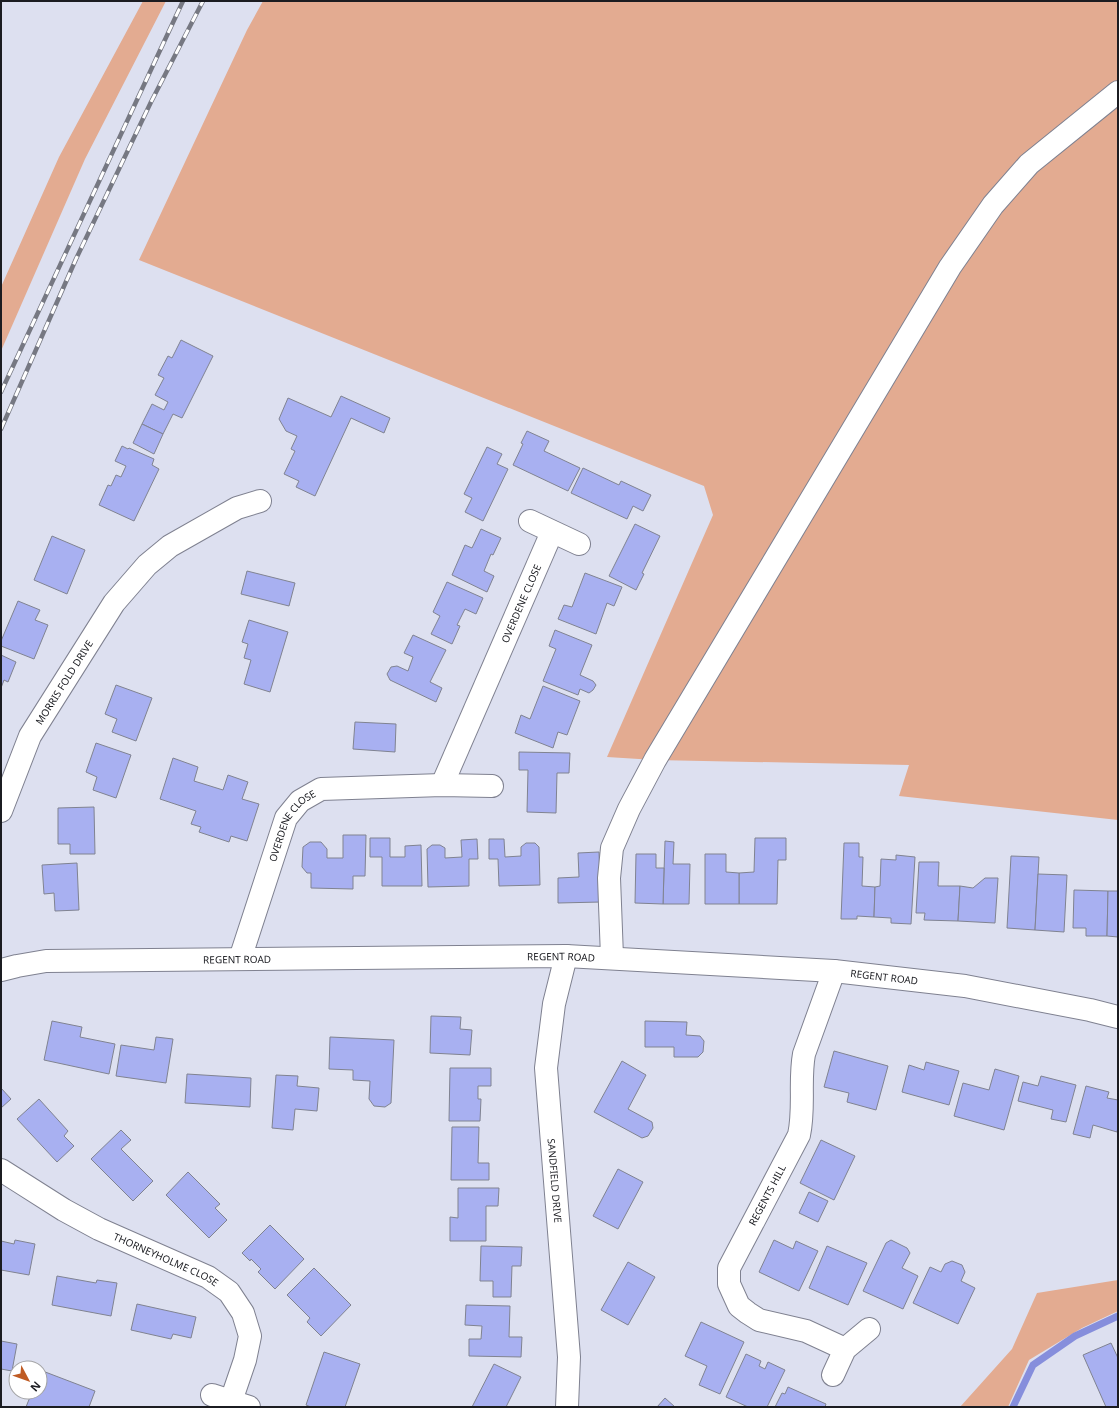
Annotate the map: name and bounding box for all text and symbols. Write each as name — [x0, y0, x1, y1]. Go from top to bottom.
street label: OVERDENE CLOSE — [498, 562, 544, 645]
street label: MORRIS FOLD DRIVE — [32, 637, 96, 727]
street label: OVERDENE CLOSE — [265, 787, 318, 863]
street label: REGENT ROAD — [527, 949, 595, 965]
street label: REGENT ROAD — [203, 952, 271, 966]
street label: REGENT ROAD — [850, 966, 919, 988]
street label: SANDFIELD DRIVE — [545, 1138, 565, 1223]
street label: REGENTS HILL — [745, 1162, 789, 1228]
street label: THORNEYHOLME CLOSE — [111, 1229, 221, 1289]
north arrow — [8, 1360, 48, 1400]
text: N — [27, 1379, 45, 1395]

